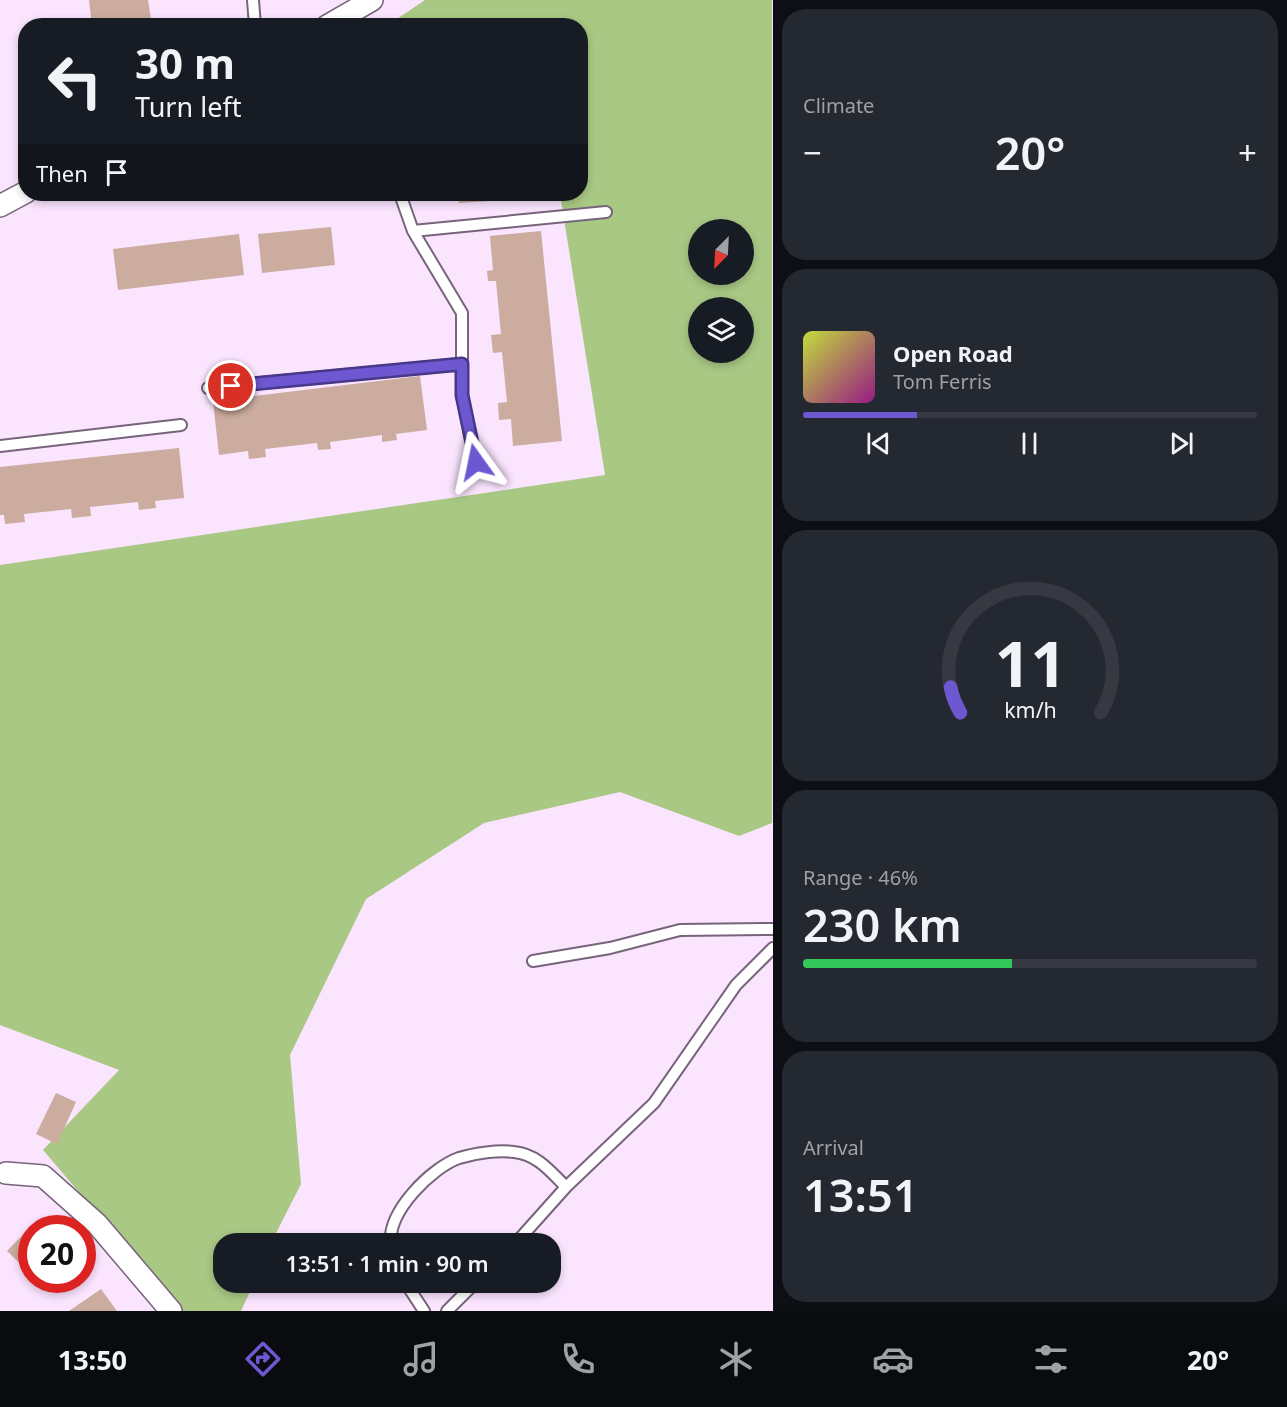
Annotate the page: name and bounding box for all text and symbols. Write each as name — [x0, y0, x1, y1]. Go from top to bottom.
text: 30 m — [135, 34, 235, 91]
icon: left — [36, 42, 114, 120]
text: Turn left — [135, 88, 241, 125]
text: Climate — [803, 92, 874, 119]
text: 20° — [995, 122, 1065, 183]
text: − — [803, 130, 822, 175]
text: + — [1238, 130, 1257, 175]
icon: arrive — [100, 156, 133, 189]
text: Then — [36, 158, 88, 188]
north arrow — [688, 219, 754, 285]
map controls — [688, 219, 754, 363]
button: layers — [688, 297, 754, 363]
text: Open Road — [893, 338, 1013, 368]
pin — [205, 360, 256, 411]
text: Tom Ferris — [893, 368, 992, 395]
icon: arrive — [214, 369, 247, 402]
icon: previous — [862, 427, 895, 460]
icon: pause — [1013, 427, 1046, 460]
icon: next — [1165, 427, 1198, 460]
position arrow — [444, 430, 508, 494]
text: 11 — [994, 620, 1066, 705]
text: km/h — [1004, 695, 1056, 724]
text: Range · 46% — [803, 864, 918, 891]
text: 230 km — [803, 894, 962, 955]
text: Arrival — [803, 1134, 864, 1161]
text: 13:51 — [803, 1164, 918, 1225]
speed limit sign: 20 — [18, 1215, 96, 1293]
text: 13:51 · 1 min · 90 m — [285, 1248, 489, 1278]
icon: directions — [242, 1338, 284, 1380]
icon: music — [400, 1338, 442, 1380]
icon: phone — [557, 1338, 599, 1380]
icon: climate — [715, 1338, 757, 1380]
icon: car — [872, 1338, 914, 1380]
icon: filters — [1030, 1338, 1072, 1380]
text: 13:50 — [58, 1341, 127, 1378]
text: 20° — [1187, 1341, 1229, 1378]

